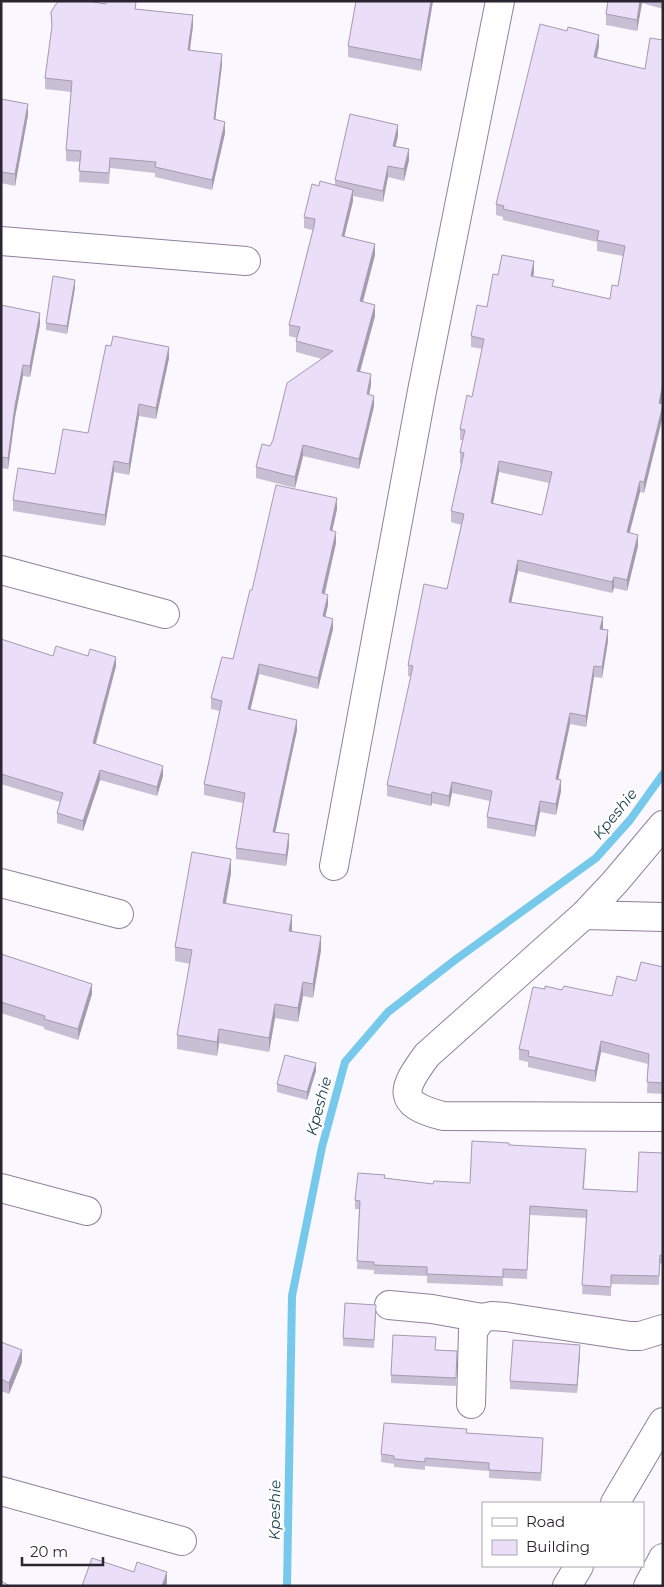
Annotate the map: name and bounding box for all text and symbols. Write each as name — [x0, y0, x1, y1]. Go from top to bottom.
water label: Kpeshie — [588, 784, 641, 843]
water label: Kpeshie — [302, 1074, 335, 1137]
water label: Kpeshie — [264, 1480, 285, 1540]
legend — [482, 1502, 644, 1567]
text: Road — [526, 1512, 565, 1531]
scale bar — [22, 1534, 104, 1566]
text: Building — [526, 1537, 590, 1556]
text: 20 m — [30, 1542, 68, 1561]

